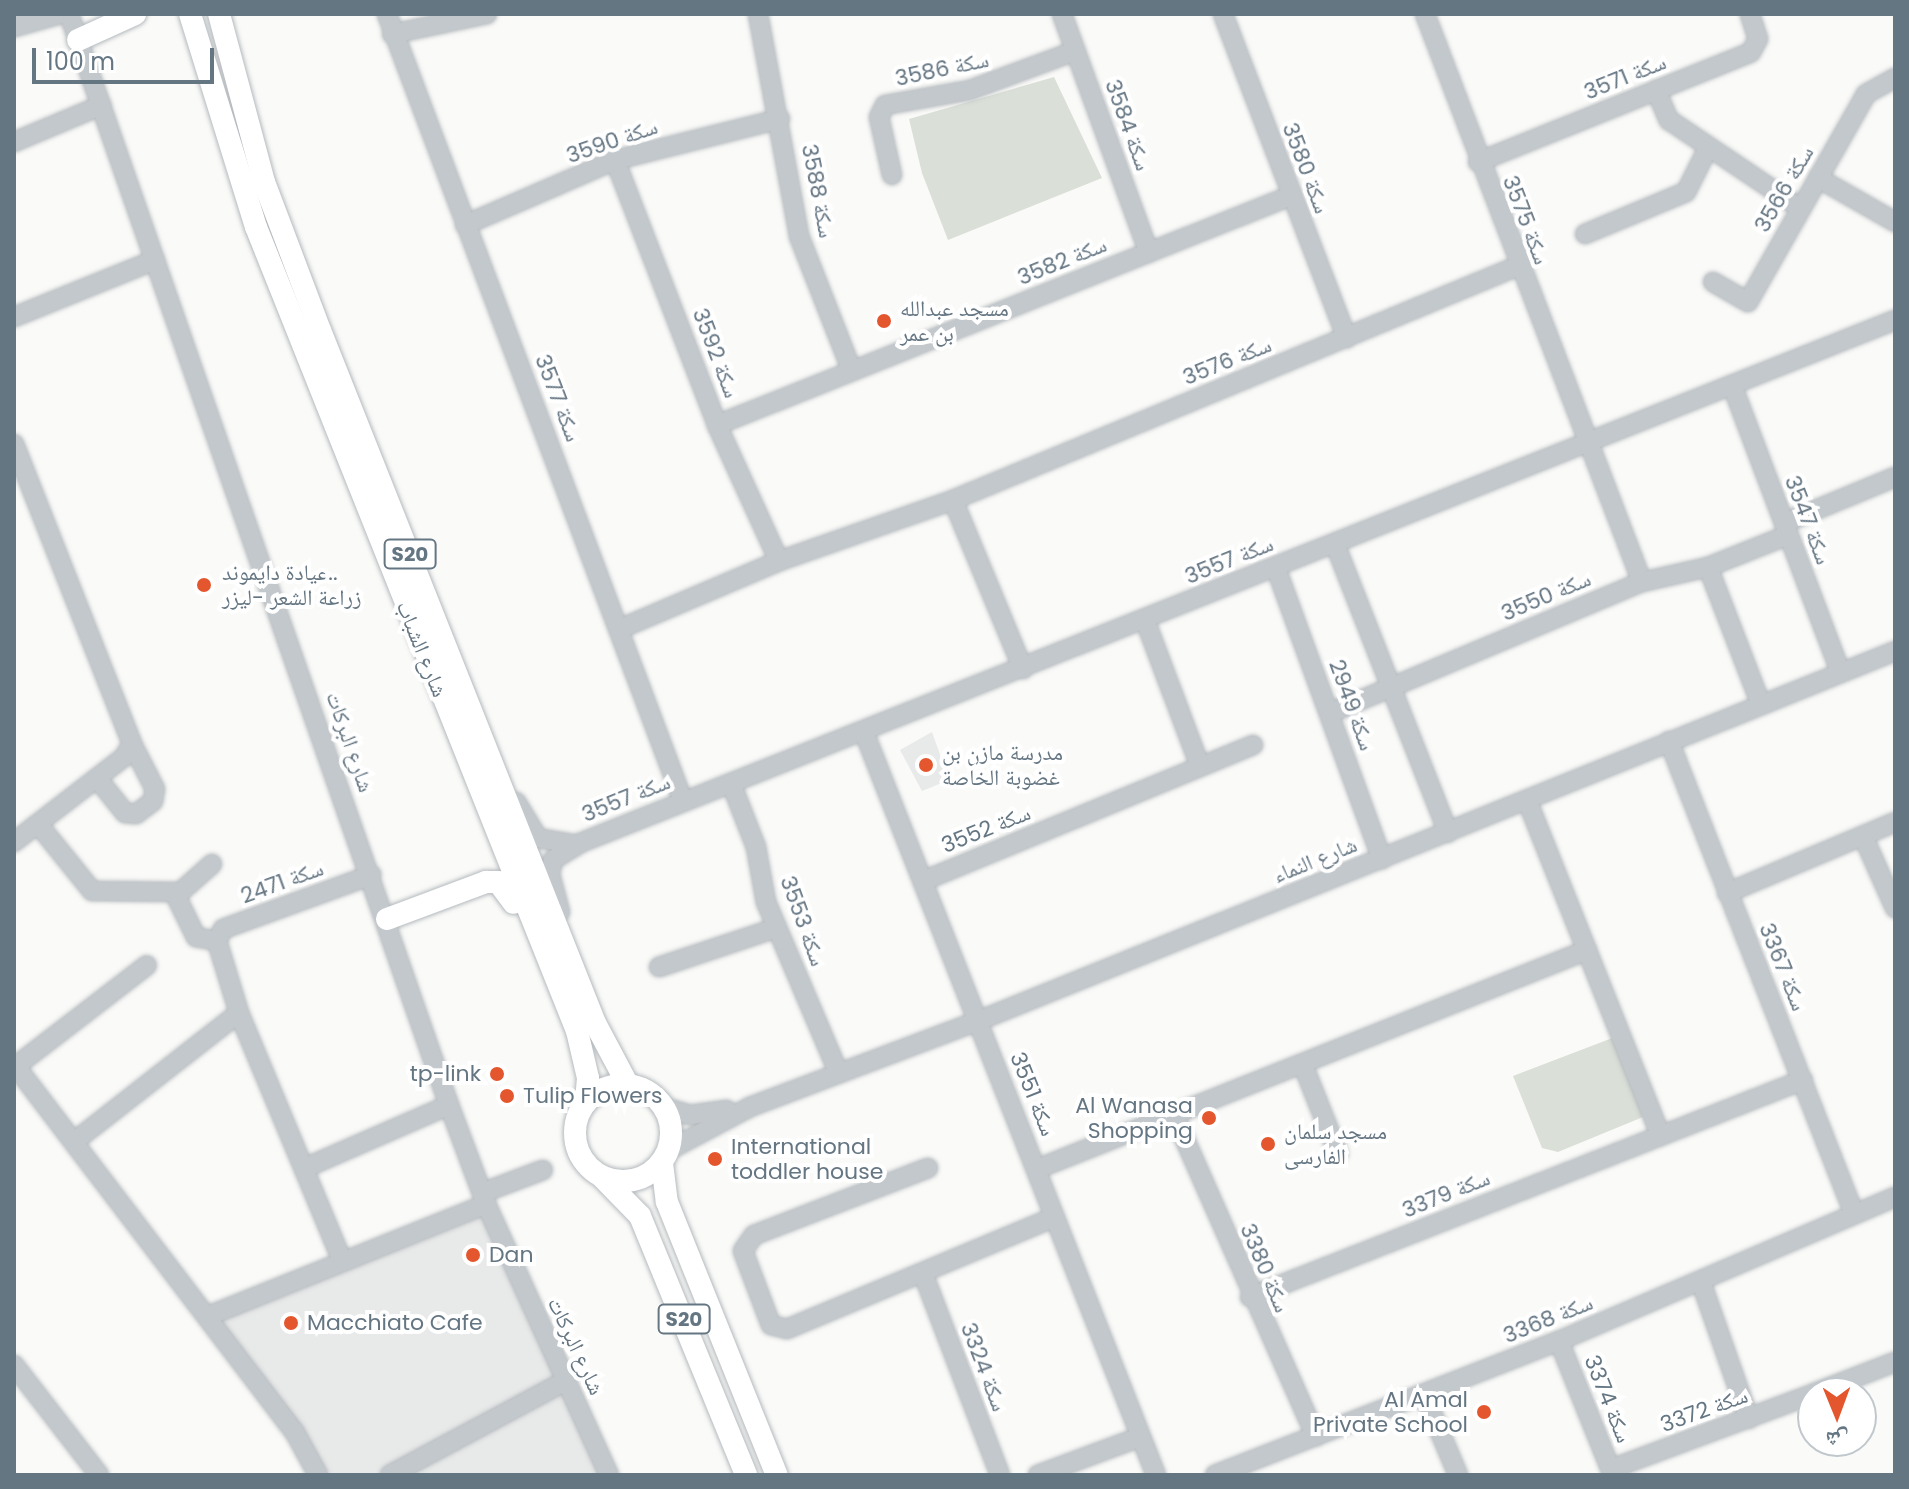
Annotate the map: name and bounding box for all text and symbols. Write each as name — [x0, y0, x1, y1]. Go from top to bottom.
scale bar — [36, 32, 218, 82]
text: 100 m — [46, 45, 115, 78]
street label: سكة 3586 — [893, 46, 991, 92]
street label: سكة 3571 — [1580, 49, 1670, 105]
street label: سكة 3584 — [1099, 76, 1157, 174]
street label: سكة 3590 — [563, 113, 661, 169]
street label: سكة 3580 — [1277, 119, 1335, 217]
street label: سكة 3566 — [1749, 141, 1819, 237]
street label: سكة 3588 — [796, 142, 840, 240]
street label: سكة 3575 — [1497, 172, 1555, 268]
street label: سكة 3582 — [1014, 231, 1110, 291]
place label: مسجد عبدالله بن عمر — [900, 295, 1009, 346]
street label: سكة 3592 — [687, 305, 745, 401]
marker: مسجد عبدالله بن عمر — [875, 312, 893, 330]
street label: سكة 3576 — [1179, 331, 1275, 391]
street label: سكة 3577 — [529, 351, 587, 445]
street label: سكة 3547 — [1779, 472, 1837, 568]
street label: سكة 3557 — [1181, 530, 1277, 590]
road number: S20 — [382, 538, 438, 570]
place label: عيادة دايموند.. زراعة الشعر -ليزر — [222, 559, 362, 610]
street label: سكة 3550 — [1497, 565, 1595, 627]
marker: عيادة دايموند.. زراعة الشعر -ليزر — [193, 574, 215, 596]
street label: شارع الشباب — [391, 597, 453, 701]
street label: سكة 2949 — [1323, 656, 1381, 754]
street label: شارع البركات — [320, 688, 380, 796]
place label: مدرسة مازن بن غضوبة الخاصة — [942, 739, 1063, 790]
marker: مدرسة مازن بن غضوبة الخاصة — [917, 756, 935, 774]
street label: سكة 3557 — [578, 768, 674, 828]
street label: سكة 3552 — [938, 799, 1034, 859]
street label: شارع النماء — [1269, 831, 1361, 889]
street label: سكة 2471 — [237, 855, 327, 909]
street label: سكة 3553 — [775, 872, 831, 970]
street label: سكة 3367 — [1753, 919, 1813, 1015]
street label: سكة 3551 — [1004, 1048, 1062, 1140]
place label: tp-link — [410, 1061, 481, 1087]
marker: tp-link — [488, 1065, 506, 1083]
place label: Tulip Flowers — [523, 1083, 663, 1109]
marker: Tulip Flowers — [498, 1087, 516, 1105]
place label: Al Wanasa Shopping — [1075, 1092, 1193, 1144]
marker: Al Wanasa Shopping — [1200, 1109, 1218, 1127]
place label: مسجد سلمان الفارسى — [1284, 1118, 1387, 1170]
place label: International toddler house — [731, 1133, 883, 1184]
marker: مسجد سلمان الفارسى — [1259, 1135, 1277, 1153]
marker: International toddler house — [706, 1150, 724, 1168]
street label: سكة 3379 — [1398, 1164, 1494, 1224]
street label: سكة 3380 — [1234, 1220, 1296, 1316]
place label: Dan — [489, 1242, 534, 1268]
marker: Dan — [464, 1246, 482, 1264]
street label: سكة 3368 — [1499, 1289, 1597, 1349]
street label: شارع البركات — [542, 1293, 610, 1399]
road number: S20 — [656, 1303, 712, 1335]
place label: Macchiato Cafe — [307, 1310, 483, 1336]
marker: Macchiato Cafe — [282, 1314, 300, 1332]
street label: سكة 3324 — [955, 1319, 1013, 1415]
street label: سكة 3374 — [1578, 1351, 1638, 1447]
north arrow — [1797, 1377, 1877, 1457]
street label: سكة 3372 — [1657, 1382, 1751, 1438]
place label: Al Amal Private School — [1313, 1386, 1468, 1438]
marker: Al Amal Private School — [1475, 1403, 1493, 1421]
text: ش — [1825, 1424, 1849, 1455]

